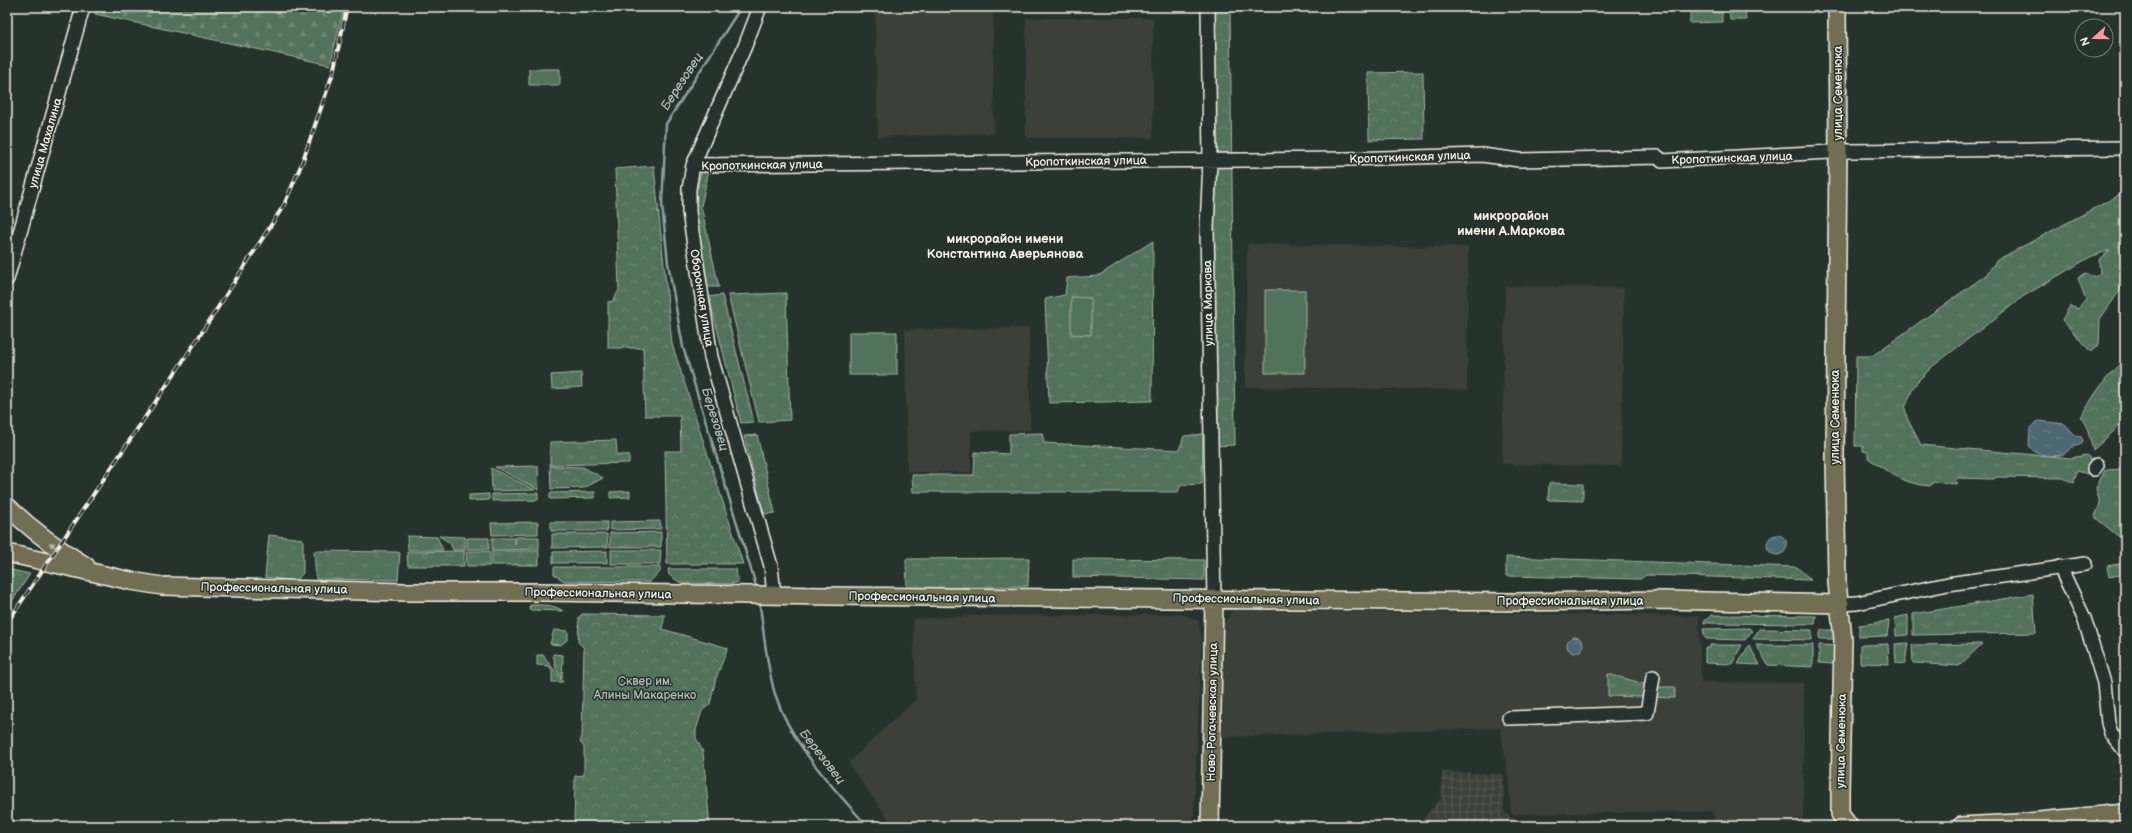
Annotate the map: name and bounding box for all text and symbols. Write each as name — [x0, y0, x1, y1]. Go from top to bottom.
north arrow — [2074, 18, 2114, 58]
text: N — [2078, 35, 2093, 48]
street label: улица Семенюка — [1831, 46, 1846, 140]
water label: Березовец — [657, 49, 707, 113]
street label: улица Махалина — [25, 96, 66, 190]
street label: Кропоткинская улица — [1349, 148, 1471, 167]
street label: Кропоткинская улица — [1671, 149, 1793, 168]
street label: Кропоткинская улица — [1025, 153, 1147, 170]
street label: Кропоткинская улица — [701, 157, 823, 174]
district label: микрорайон имени А.Маркова — [1457, 208, 1565, 239]
district label: микрорайон имени Константина Аверьянова — [927, 231, 1084, 262]
street label: Оборонная улица — [686, 248, 717, 348]
street label: улица Маркова — [1200, 260, 1217, 346]
street label: улица Семенюка — [1828, 370, 1843, 464]
water label: Березовец — [698, 386, 732, 453]
one-way arrow — [49, 542, 60, 551]
street label: Профессиональная улица — [200, 580, 348, 597]
street label: Профессиональная улица — [524, 585, 672, 602]
street label: Профессиональная улица — [848, 589, 996, 606]
street label: Профессиональная улица — [1172, 591, 1320, 608]
street label: Профессиональная улица — [1496, 594, 1644, 609]
street label: Ново-Рогачевская улица — [1204, 642, 1221, 782]
park label: Сквер им. Алины Макаренко — [593, 674, 696, 703]
street label: улица Семенюка — [1833, 693, 1850, 789]
water label: Березовец — [796, 726, 849, 788]

